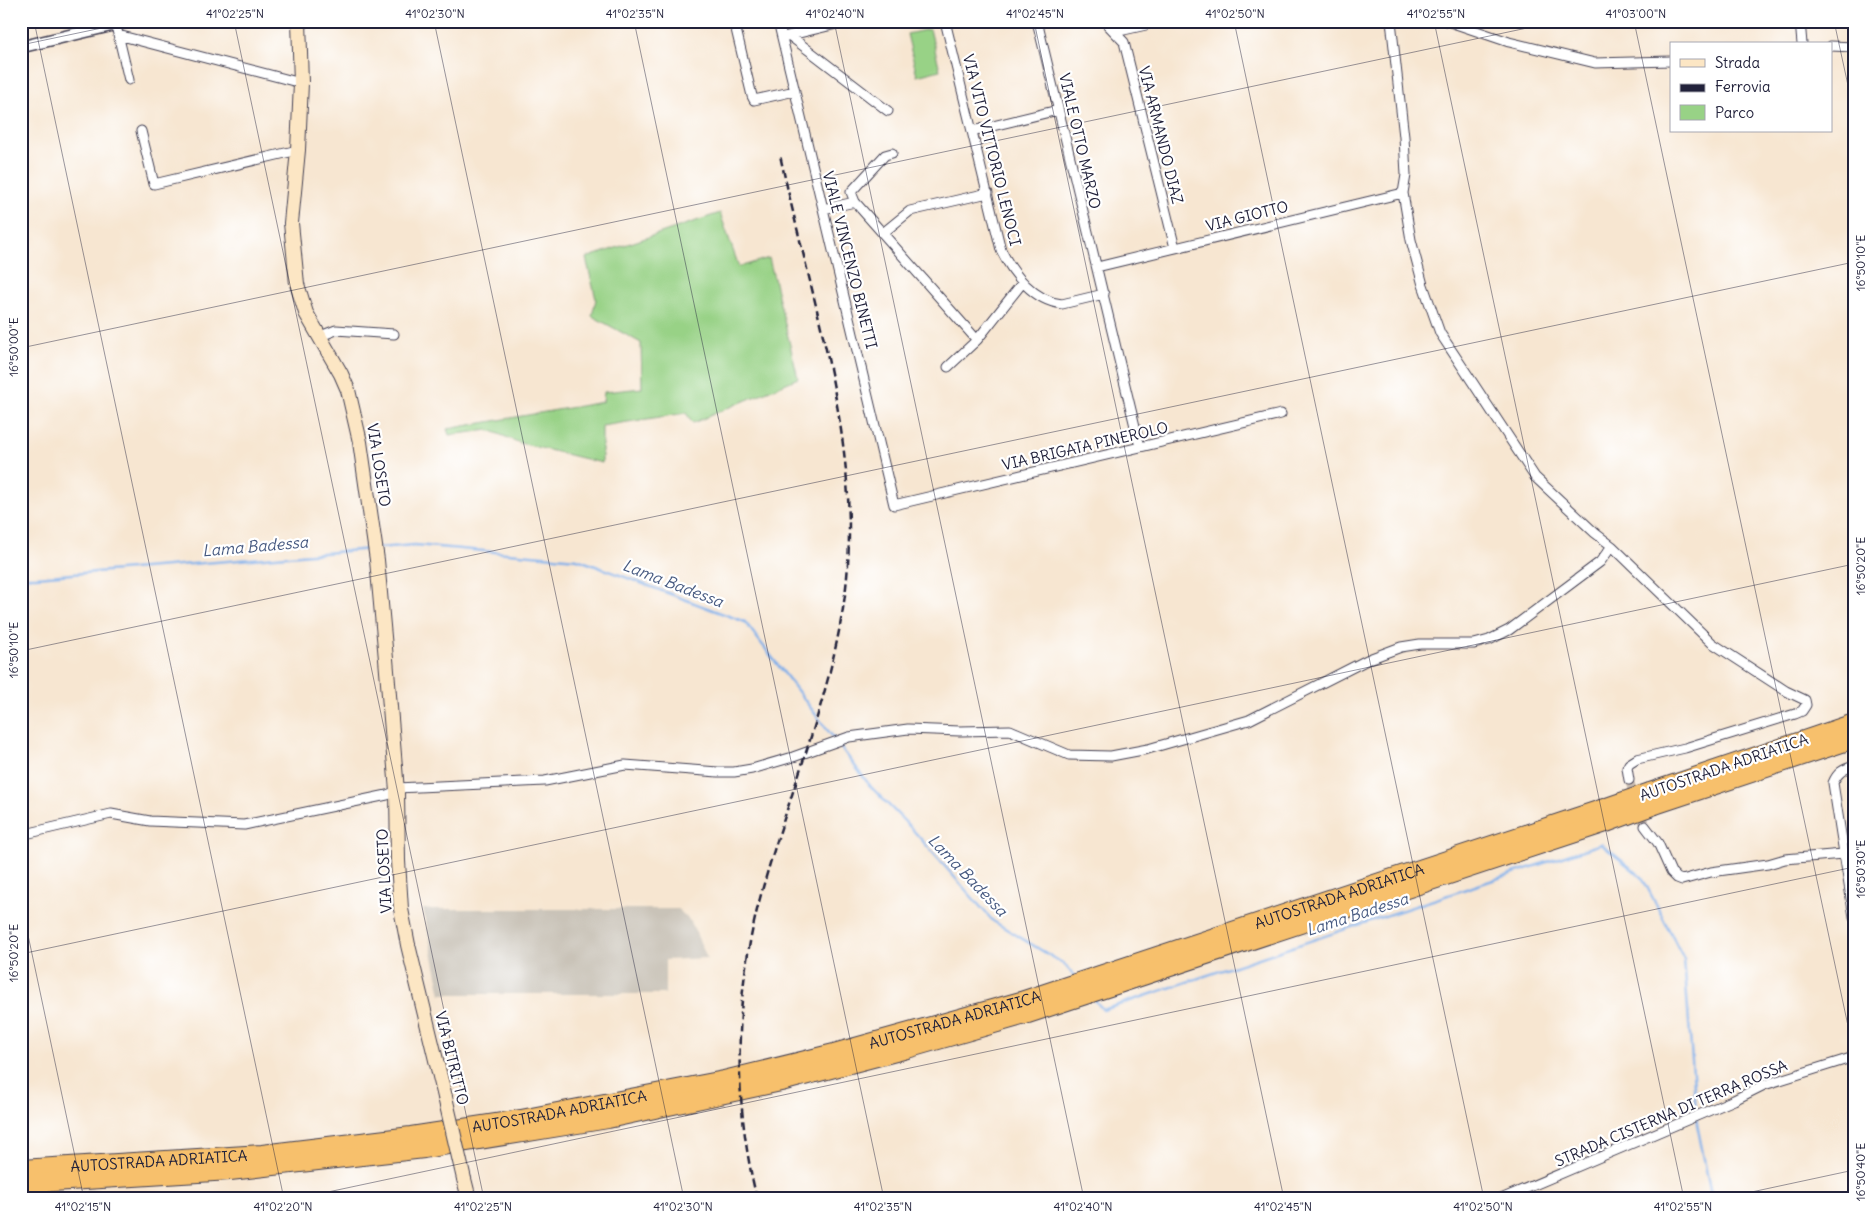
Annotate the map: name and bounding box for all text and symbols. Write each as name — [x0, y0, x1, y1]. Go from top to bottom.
text: 41°02'25"N — [206, 6, 264, 21]
text: 41°02'30"N — [405, 6, 465, 21]
text: 41°02'35"N — [606, 6, 664, 21]
text: 41°02'40"N — [805, 6, 865, 21]
text: 41°02'45"N — [1006, 6, 1064, 21]
text: 41°02'50"N — [1205, 6, 1265, 21]
text: 41°02'55"N — [1407, 6, 1465, 21]
text: 41°03'00"N — [1606, 6, 1666, 21]
legend — [1670, 42, 1832, 132]
street label: VIA VITO VITTORIO LENOCI — [959, 52, 1025, 248]
text: Strada — [1715, 53, 1760, 72]
street label: VIA ARMANDO DIAZ — [1135, 64, 1187, 206]
street label: VIALE OTTO MARZO — [1055, 71, 1105, 211]
text: Ferrovia — [1715, 77, 1771, 96]
text: Parco — [1715, 103, 1754, 122]
street label: VIALE VINCENZO BINETTI — [819, 169, 881, 351]
street label: VIA GIOTTO — [1204, 197, 1290, 235]
text: 16°50'10"E — [1853, 235, 1868, 291]
text: 16°50'00"E — [6, 317, 21, 377]
street label: VIA BRIGATA PINEROLO — [1000, 418, 1170, 474]
street label: VIA LOSETO — [363, 422, 395, 508]
water label: Lama Badessa — [201, 531, 309, 561]
text: 16°50'20"E — [1853, 537, 1868, 595]
water label: Lama Badessa — [620, 555, 727, 612]
text: 16°50'10"E — [6, 622, 21, 678]
street label: AUTOSTRADA ADRIATICA — [1637, 729, 1811, 805]
street label: VIA LOSETO — [372, 828, 396, 914]
water label: Lama Badessa — [924, 830, 1013, 921]
text: 16°50'30"E — [1853, 840, 1868, 898]
street label: AUTOSTRADA ADRIATICA — [1252, 859, 1427, 933]
water label: Lama Badessa — [1304, 888, 1411, 940]
text: 16°50'20"E — [6, 924, 21, 982]
street label: AUTOSTRADA ADRIATICA — [867, 986, 1043, 1052]
street label: VIA BITRITTO — [431, 1009, 473, 1107]
street label: STRADA CISTERNA DI TERRA ROSSA — [1552, 1055, 1790, 1171]
street label: AUTOSTRADA ADRIATICA — [471, 1086, 649, 1136]
text: 16°50'40"E — [1853, 1143, 1868, 1201]
street label: AUTOSTRADA ADRIATICA — [70, 1145, 248, 1175]
text: 41°02'15"N — [55, 1199, 111, 1214]
text: 41°02'20"N — [253, 1199, 313, 1214]
text: 41°02'25"N — [454, 1199, 512, 1214]
text: 41°02'30"N — [653, 1199, 713, 1214]
text: 41°02'35"N — [854, 1199, 912, 1214]
text: 41°02'40"N — [1053, 1199, 1113, 1214]
text: 41°02'45"N — [1254, 1199, 1312, 1214]
text: 41°02'50"N — [1453, 1199, 1513, 1214]
text: 41°02'55"N — [1654, 1199, 1712, 1214]

